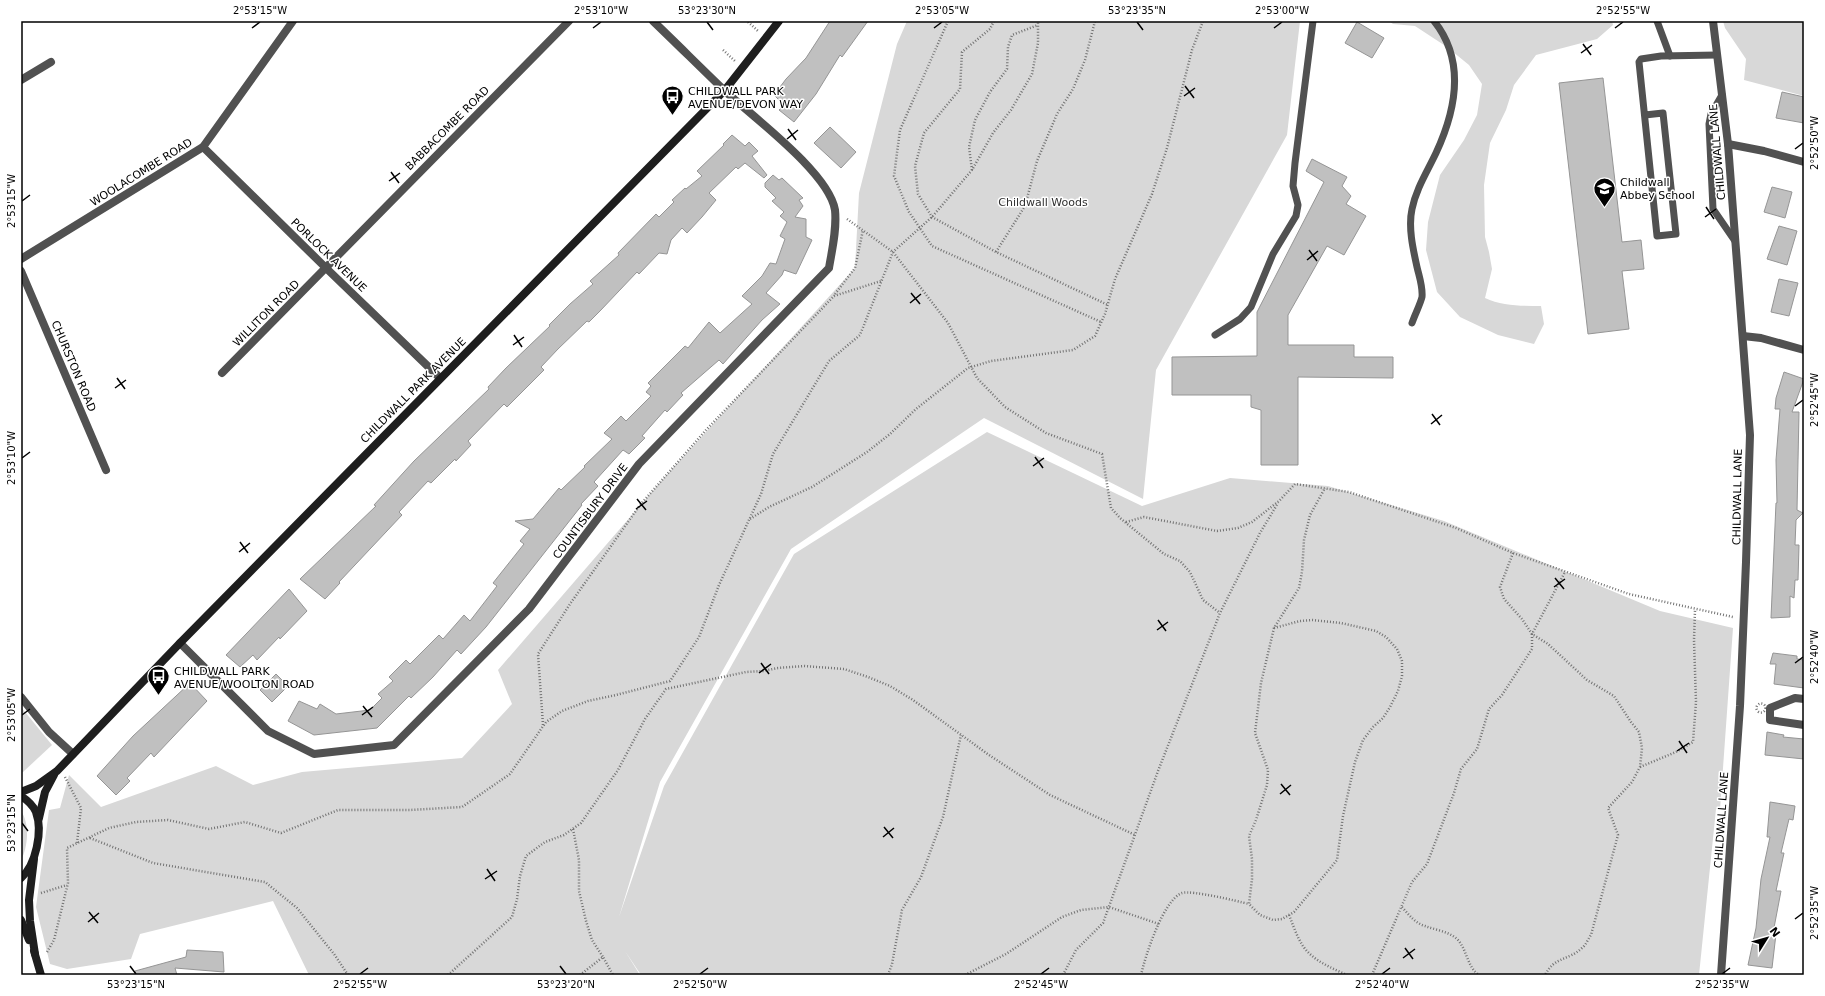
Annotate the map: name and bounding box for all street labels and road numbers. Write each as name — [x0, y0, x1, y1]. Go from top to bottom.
street label: BABBACOMBE ROAD — [403, 84, 492, 173]
street label: CHILDWALL LANE — [1707, 103, 1728, 201]
street label: WOOLACOMBE ROAD — [88, 136, 195, 209]
street label: PORLOCK AVENUE — [288, 216, 369, 295]
street label: WILLITON ROAD — [230, 277, 302, 349]
street label: CHURSTON ROAD — [48, 319, 99, 414]
street label: CHILDWALL PARK AVENUE — [358, 335, 469, 446]
street label: CHILDWALL LANE — [1730, 449, 1745, 545]
street label: COUNTISBURY DRIVE — [550, 461, 631, 562]
street label: CHILDWALL LANE — [1712, 771, 1731, 869]

